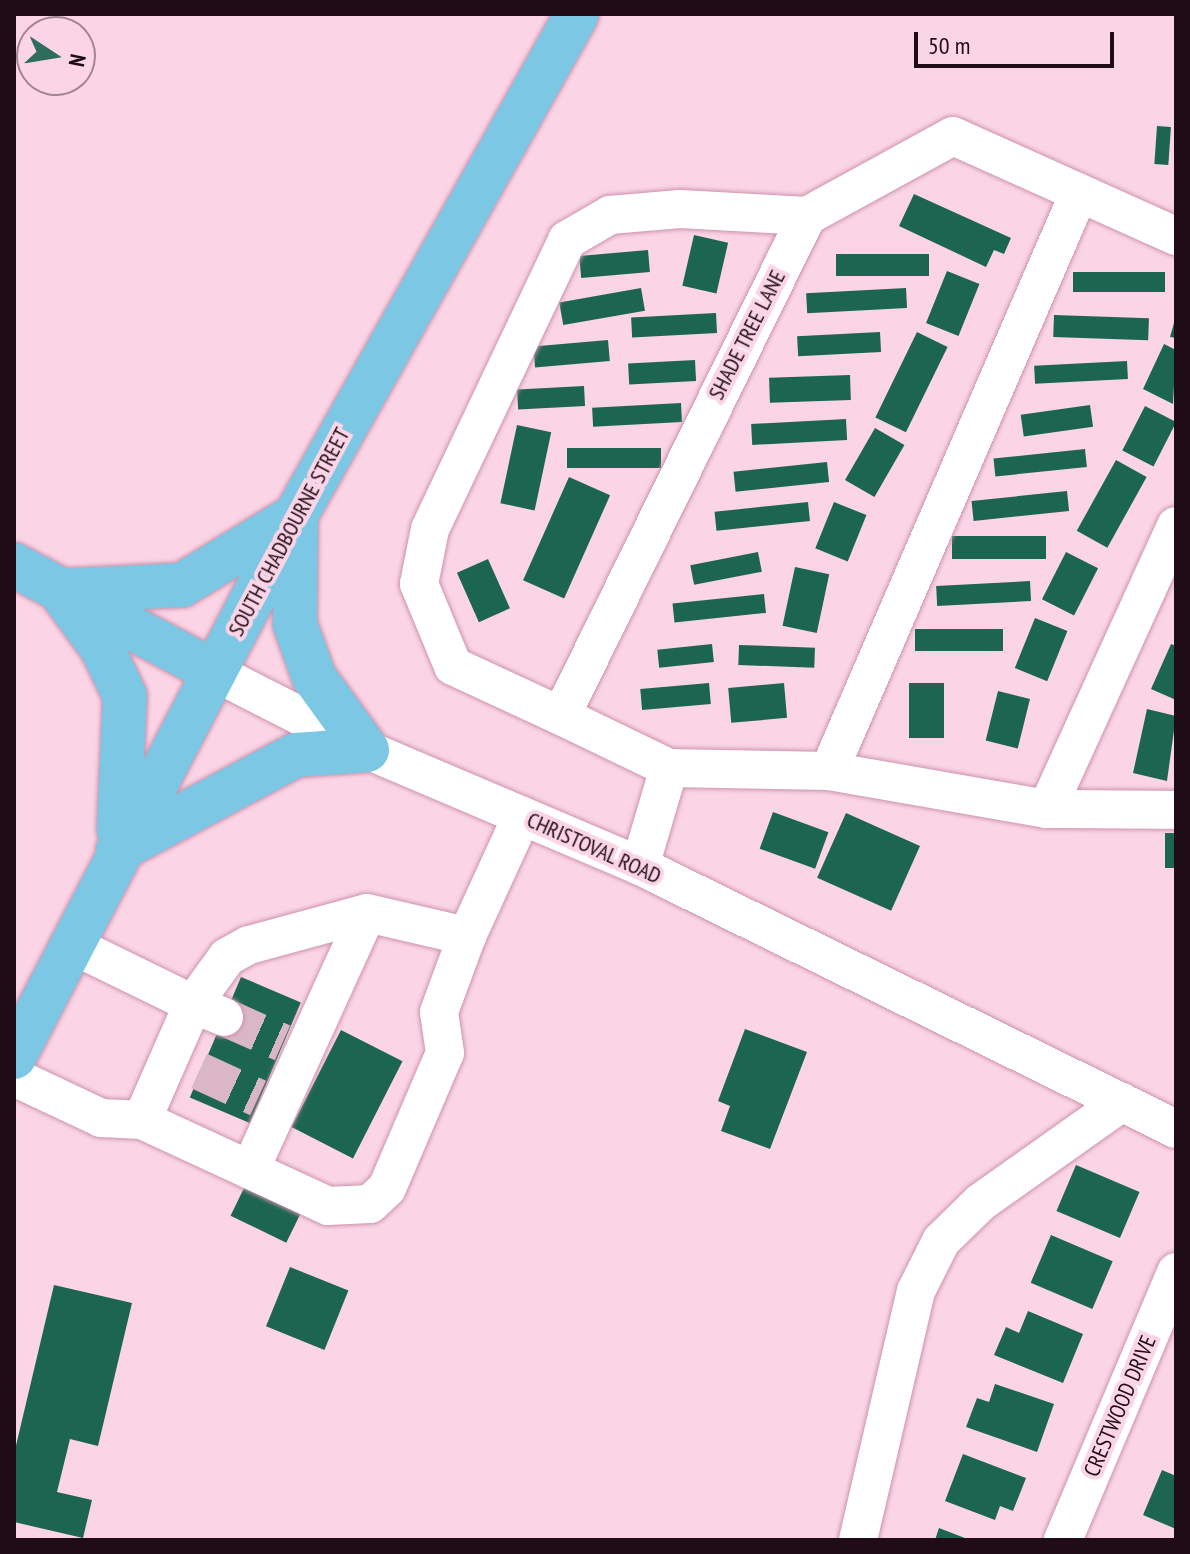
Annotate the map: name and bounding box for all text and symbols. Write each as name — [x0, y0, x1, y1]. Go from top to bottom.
north arrow — [16, 16, 96, 96]
scale bar — [918, 16, 1118, 66]
text: 50 m — [928, 30, 970, 61]
text: N — [63, 52, 92, 69]
street label: SHADE TREE LANE — [703, 266, 791, 404]
street label: SOUTH CHADBOURNE STREET — [223, 423, 355, 641]
street label: CHRISTOVAL ROAD — [523, 807, 665, 889]
street label: CRESTWOOD DRIVE — [1078, 1331, 1162, 1481]

